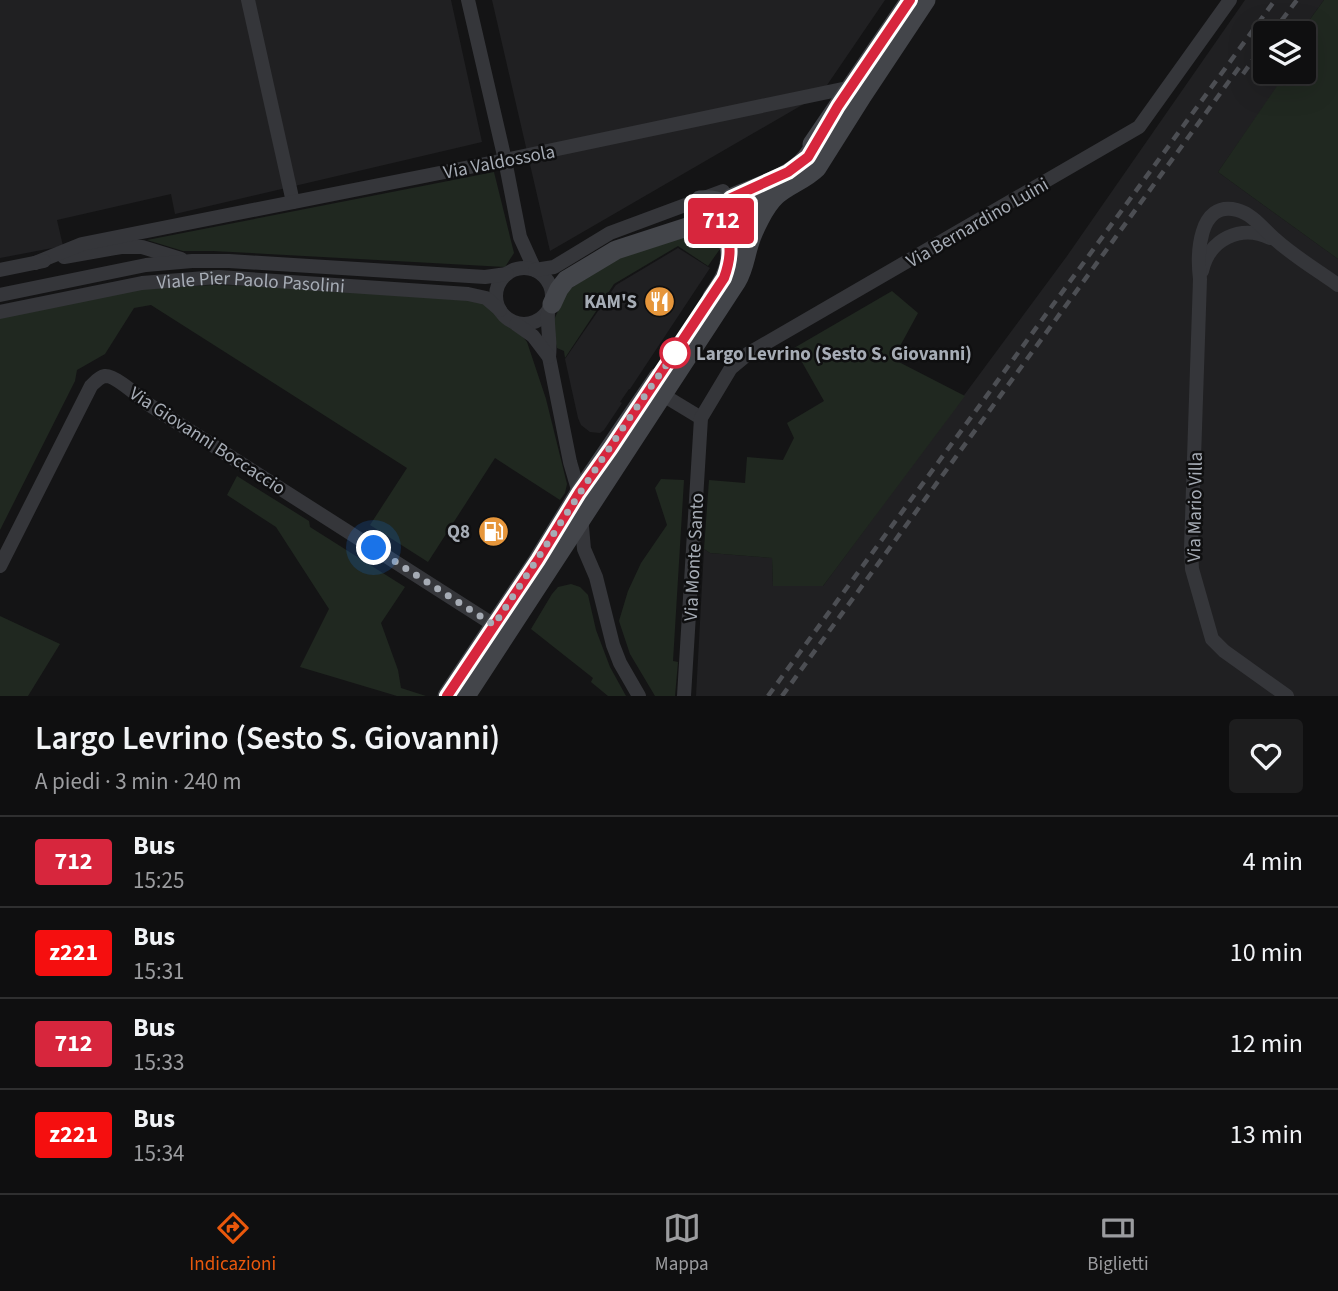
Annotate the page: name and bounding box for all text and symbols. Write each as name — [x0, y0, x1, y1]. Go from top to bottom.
map controls — [1253, 21, 1316, 84]
button: layers — [1253, 21, 1316, 84]
street label: Via Valdossola — [441, 138, 557, 187]
street label: Via Bernardino Luini — [902, 172, 1054, 275]
line badge: 712 — [681, 198, 761, 244]
text: 712 — [702, 203, 740, 238]
street label: Viale Pier Paolo Pasolini — [156, 265, 346, 301]
restaurant icon: KAM'S — [643, 284, 677, 318]
place label: KAM'S — [584, 289, 637, 316]
marker: Largo Levrino (Sesto S. Giovanni) — [660, 338, 690, 368]
place label: Largo Levrino (Sesto S. Giovanni) — [696, 341, 972, 368]
street label: Via Giovanni Boccaccio — [124, 381, 291, 502]
street label: Via Mario Villa — [1181, 452, 1210, 562]
street label: Via Monte Santo — [678, 492, 711, 622]
fuel station icon: Q8 — [476, 514, 510, 548]
place label: Q8 — [447, 519, 470, 546]
your location — [356, 530, 391, 565]
text: Largo Levrino (Sesto S. Giovanni) — [35, 715, 500, 762]
button: heart — [1229, 719, 1303, 793]
text: A piedi · 3 min · 240 m — [35, 765, 242, 798]
text: Bus — [133, 827, 175, 864]
text: 4 min — [1243, 843, 1303, 880]
text: 712 — [54, 844, 93, 879]
text: 15:25 — [133, 864, 184, 897]
text: Bus — [133, 918, 175, 955]
text: 10 min — [1230, 934, 1303, 971]
text: z221 — [49, 935, 98, 970]
text: 15:31 — [133, 955, 185, 988]
text: Bus — [133, 1009, 175, 1046]
text: 12 min — [1230, 1025, 1303, 1062]
text: 712 — [54, 1026, 93, 1061]
text: 15:33 — [133, 1046, 184, 1079]
text: Bus — [133, 1100, 175, 1137]
text: 13 min — [1230, 1116, 1303, 1153]
text: z221 — [49, 1117, 98, 1152]
text: 15:34 — [133, 1137, 185, 1170]
tab: Indicazioni — [189, 1209, 276, 1278]
tab: Mappa — [655, 1209, 709, 1278]
tab: Biglietti — [1087, 1209, 1149, 1278]

